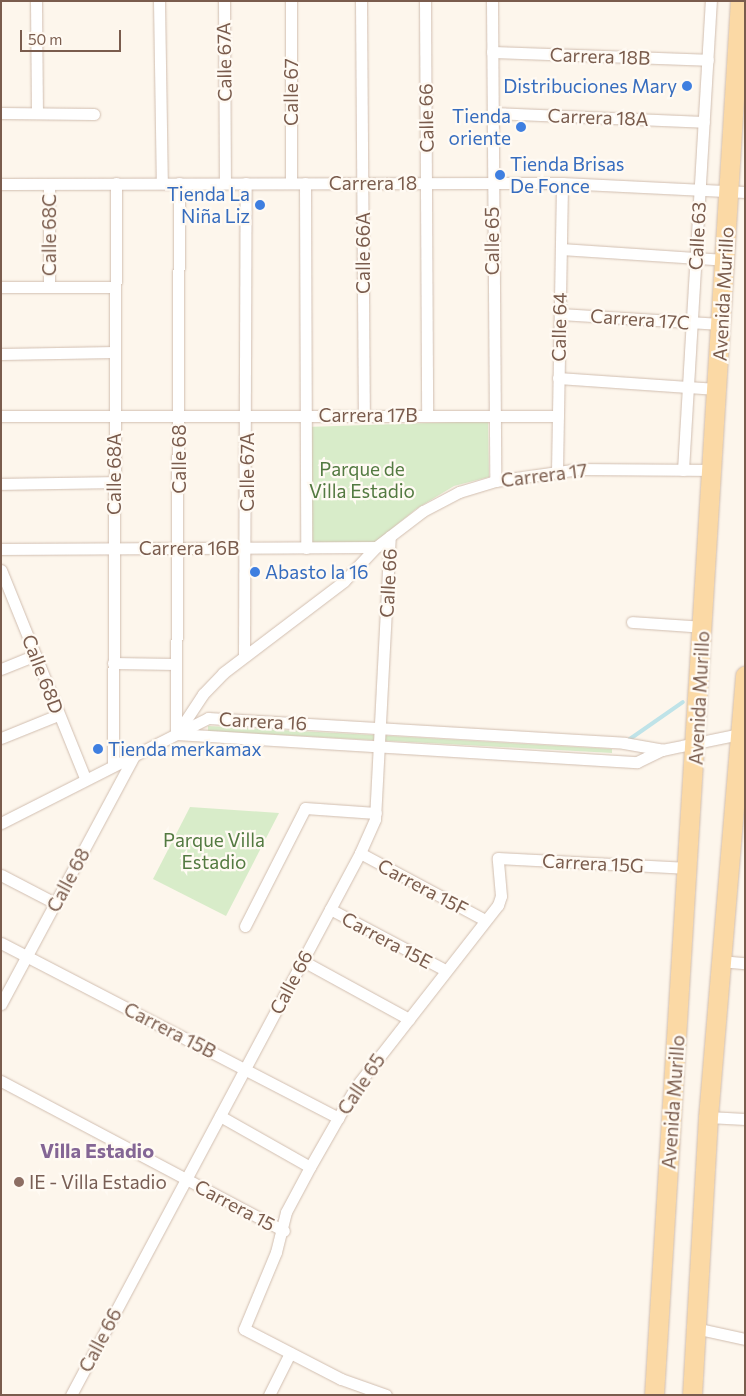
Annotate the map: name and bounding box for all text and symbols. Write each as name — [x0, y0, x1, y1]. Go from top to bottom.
scale bar — [22, 20, 124, 52]
street label: Calle 67A — [212, 22, 236, 102]
text: 50 m — [28, 30, 62, 48]
street label: Carrera 18B — [549, 43, 651, 69]
street label: Calle 67 — [280, 58, 302, 126]
place label: Distribuciones Mary — [503, 75, 677, 97]
marker: Distribuciones Mary — [681, 80, 693, 92]
street label: Calle 66 — [414, 83, 438, 153]
street label: Carrera 18A — [547, 104, 649, 130]
place label: Tienda oriente — [449, 105, 511, 149]
marker: Tienda oriente — [515, 121, 527, 133]
place label: Tienda Brisas De Fonce — [510, 153, 624, 197]
marker: Tienda Brisas De Fonce — [494, 169, 506, 181]
street label: Carrera 18 — [329, 172, 417, 194]
place label: Tienda La Niña Liz — [167, 183, 250, 227]
street label: Calle 68C — [38, 194, 60, 276]
marker: Tienda La Niña Liz — [254, 199, 266, 211]
street label: Calle 63 — [684, 201, 710, 271]
street label: Calle 65 — [481, 207, 503, 275]
street label: Calle 66A — [352, 212, 374, 294]
street label: Avenida Murillo — [708, 226, 738, 362]
street label: Calle 64 — [547, 292, 571, 362]
street label: Carrera 17C — [589, 304, 691, 334]
street label: Carrera 17B — [318, 404, 418, 426]
street label: Calle 68 — [168, 424, 190, 494]
street label: Calle 67A — [236, 432, 258, 512]
street label: Calle 68A — [103, 433, 125, 515]
park label: Parque de Villa Estadio — [309, 458, 415, 502]
street label: Carrera 17 — [499, 458, 589, 492]
street label: Carrera 16B — [139, 537, 239, 559]
street label: Calle 66 — [375, 548, 401, 618]
place label: Abasto la 16 — [265, 561, 369, 583]
marker: Abasto la 16 — [249, 566, 261, 578]
street label: Avenida Murillo — [684, 630, 714, 766]
street label: Calle 68D — [17, 631, 69, 717]
street label: Carrera 16 — [218, 707, 308, 735]
place label: Tienda merkamax — [108, 738, 262, 760]
marker: Tienda merkamax — [92, 743, 104, 755]
park label: Parque Villa Estadio — [163, 829, 265, 873]
street label: Calle 68 — [42, 844, 94, 916]
street label: Carrera 15G — [542, 849, 644, 877]
street label: Carrera 15F — [374, 854, 472, 920]
street label: Carrera 15E — [338, 907, 436, 973]
street label: Calle 66 — [265, 946, 317, 1018]
street label: Carrera 15B — [120, 997, 220, 1063]
street label: Avenida Murillo — [657, 1034, 689, 1170]
street label: Calle 65 — [332, 1049, 390, 1119]
district label: Villa Estadio — [40, 1138, 154, 1162]
place label: IE - Villa Estadio — [29, 1171, 167, 1193]
street label: Carrera 15 — [191, 1174, 279, 1236]
marker: IE - Villa Estadio — [13, 1176, 25, 1188]
street label: Calle 66 — [74, 1304, 126, 1376]

